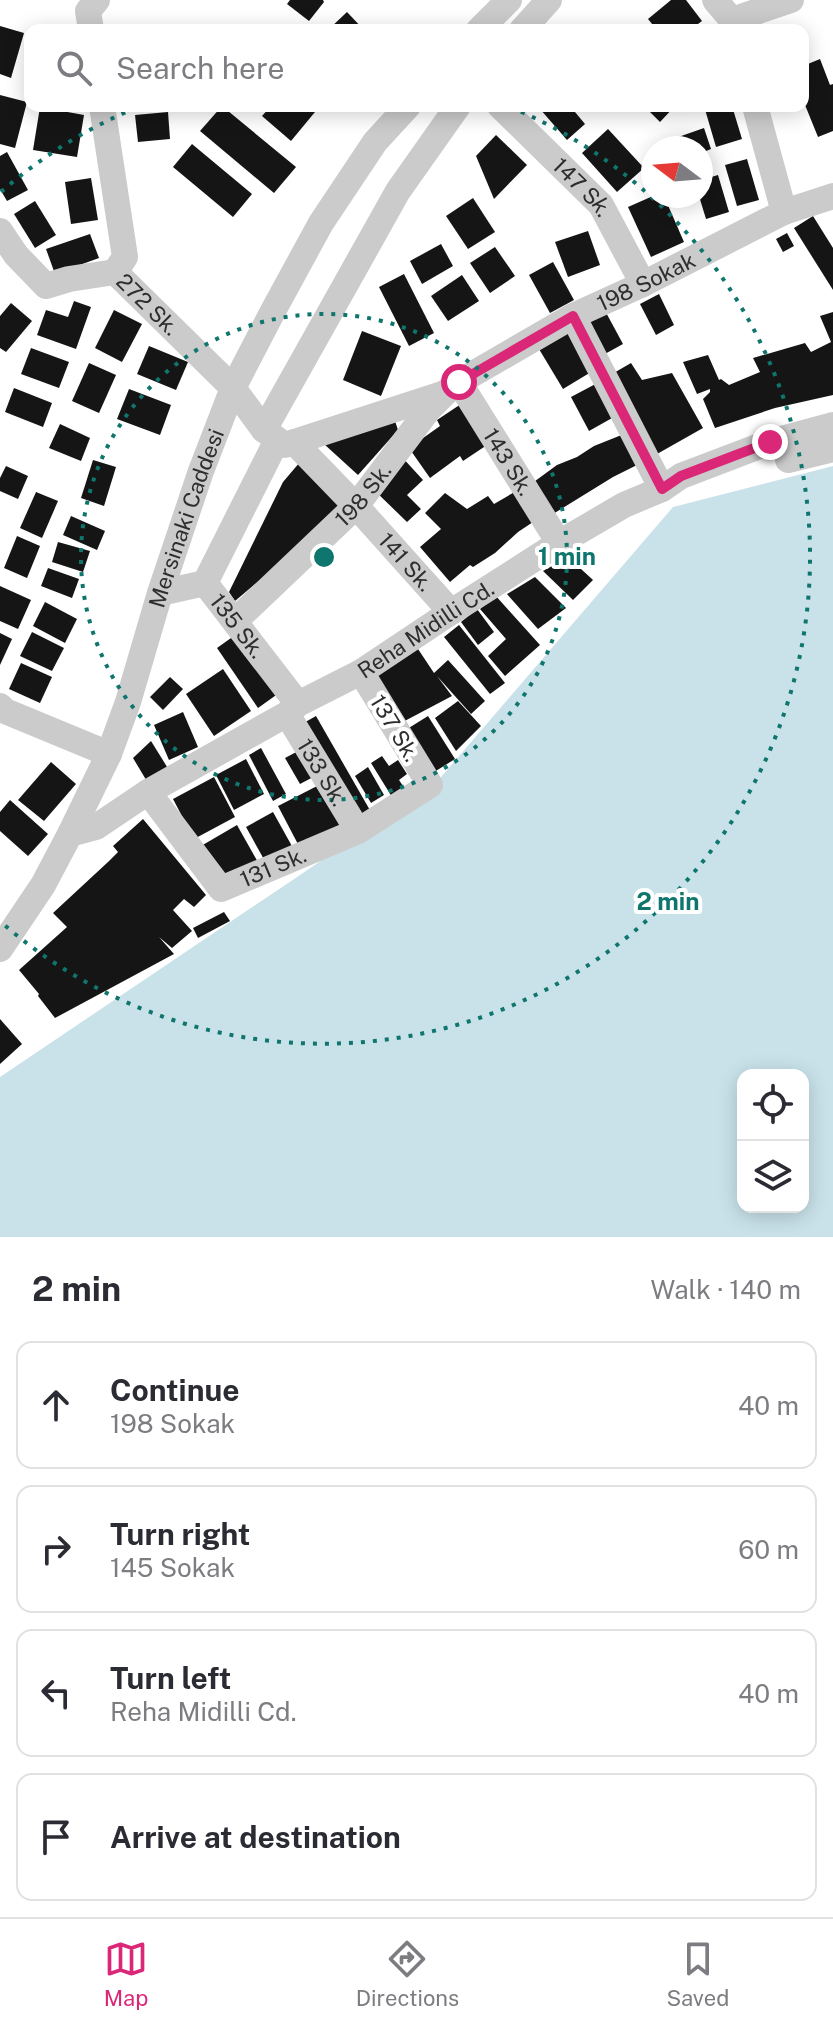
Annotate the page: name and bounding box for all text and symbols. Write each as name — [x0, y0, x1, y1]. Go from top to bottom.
search box — [24, 24, 809, 112]
icon: search — [52, 46, 96, 90]
text: Search here — [116, 50, 284, 86]
north arrow — [641, 136, 713, 208]
street label: 147 Sk. — [548, 152, 618, 221]
street label: 198 Sokak — [593, 247, 699, 316]
street label: 272 Sk. — [111, 268, 184, 341]
route start — [441, 364, 477, 400]
street label: 143 Sk. — [478, 424, 539, 500]
route end — [752, 424, 788, 460]
street label: Mersinaki Caddesi — [143, 425, 229, 611]
street label: 198 Sk. — [330, 458, 397, 532]
street label: 141 Sk. — [373, 527, 439, 596]
text: 1 min — [538, 542, 596, 570]
centre of rings — [310, 543, 338, 571]
street label: Reha Midilli Cd. — [353, 575, 499, 684]
street label: 135 Sk. — [205, 588, 271, 663]
street label: 137 Sk. — [365, 690, 425, 766]
street label: 133 Sk. — [292, 734, 353, 811]
street label: 131 Sk. — [236, 841, 310, 892]
text: 2 min — [637, 887, 699, 915]
map controls — [737, 1069, 809, 1213]
button: locate — [737, 1069, 809, 1141]
button: layers — [737, 1141, 809, 1213]
text: 2 min — [32, 1269, 121, 1309]
text: Walk · 140 m — [651, 1274, 801, 1305]
text: Continue — [110, 1372, 240, 1408]
icon: ahead — [34, 1383, 78, 1427]
text: 40 m — [738, 1390, 799, 1421]
text: 198 Sokak — [110, 1408, 235, 1439]
text: Turn right — [110, 1516, 250, 1552]
icon: right — [34, 1527, 78, 1571]
text: 60 m — [738, 1534, 799, 1565]
text: 145 Sokak — [110, 1552, 235, 1583]
text: Turn left — [110, 1660, 231, 1696]
icon: left — [34, 1671, 78, 1715]
text: 40 m — [738, 1678, 799, 1709]
text: Reha Midilli Cd. — [110, 1696, 296, 1727]
icon: arrive — [34, 1815, 78, 1859]
text: Arrive at destination — [110, 1819, 401, 1855]
tab: Map — [104, 1937, 148, 2011]
tab: Directions — [356, 1937, 459, 2011]
tab: Saved — [666, 1937, 729, 2011]

